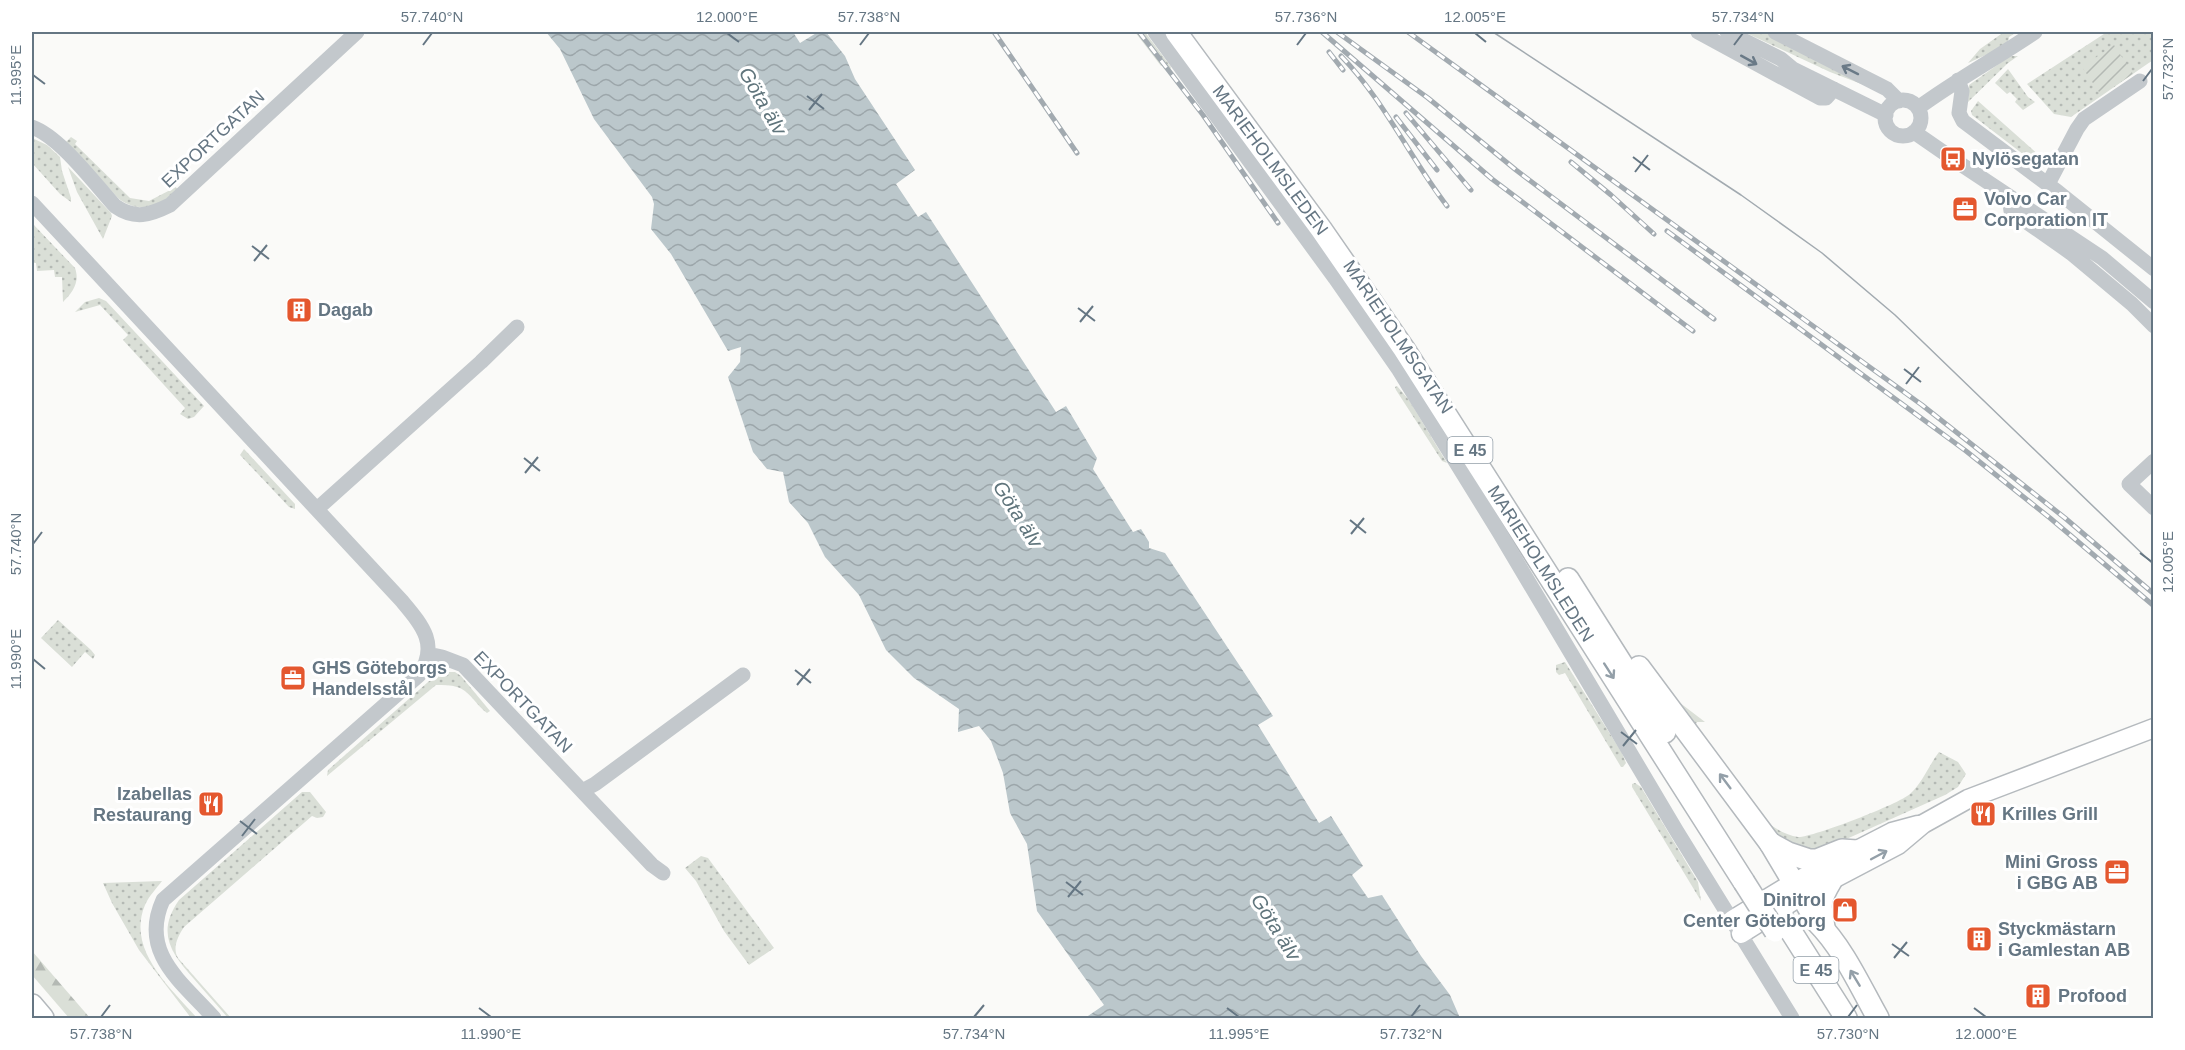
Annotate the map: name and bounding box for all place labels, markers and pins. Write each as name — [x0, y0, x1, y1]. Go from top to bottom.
bus stop icon: Nylösegatan — [1938, 144, 1968, 174]
place label: Nylösegatan — [1972, 149, 2079, 169]
place label: Volvo Car Corporation IT — [1984, 189, 2108, 230]
office icon: Volvo Car Corporation IT — [1950, 194, 1980, 224]
building icon: Dagab — [284, 295, 314, 325]
place label: Dagab — [318, 300, 373, 320]
place label: GHS Göteborgs Handelsstål — [312, 658, 447, 699]
office icon: GHS Göteborgs Handelsstål — [278, 663, 308, 693]
place label: Izabellas Restaurang — [93, 784, 192, 825]
restaurant icon: Izabellas Restaurang — [196, 789, 226, 819]
restaurant icon: Krilles Grill — [1968, 799, 1998, 829]
place label: Krilles Grill — [2002, 804, 2098, 824]
place label: Mini Gross i GBG AB — [2005, 852, 2098, 893]
office icon: Mini Gross i GBG AB — [2102, 857, 2132, 887]
place label: Dinitrol Center Göteborg — [1683, 890, 1826, 931]
shop icon: Dinitrol Center Göteborg — [1830, 895, 1860, 925]
place label: Styckmästarn i Gamlestan AB — [1998, 919, 2130, 960]
building icon: Styckmästarn i Gamlestan AB — [1964, 924, 1994, 954]
building icon: Profood — [2023, 981, 2053, 1011]
place label: Profood — [2058, 986, 2127, 1006]

